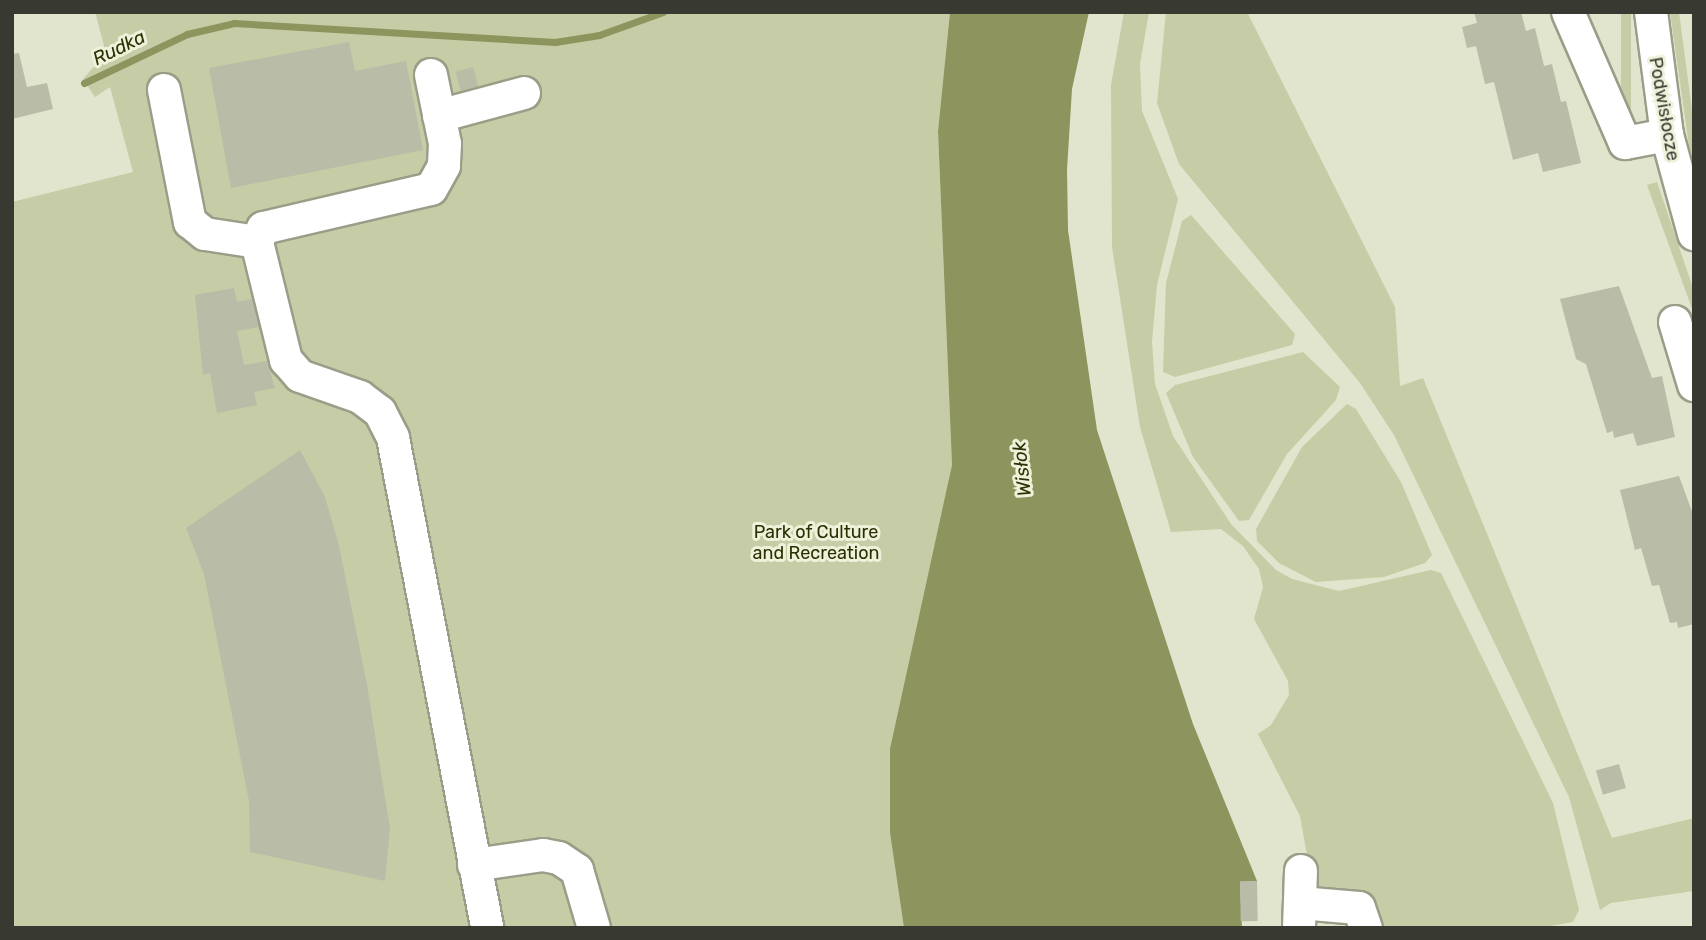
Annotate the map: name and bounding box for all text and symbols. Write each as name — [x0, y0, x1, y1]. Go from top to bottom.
water label: Rudka — [89, 25, 149, 71]
street label: Podwisłocze — [1644, 56, 1684, 162]
water label: Wisłok — [1008, 440, 1036, 498]
park label: Park of Culture and Recreation — [753, 522, 879, 564]

